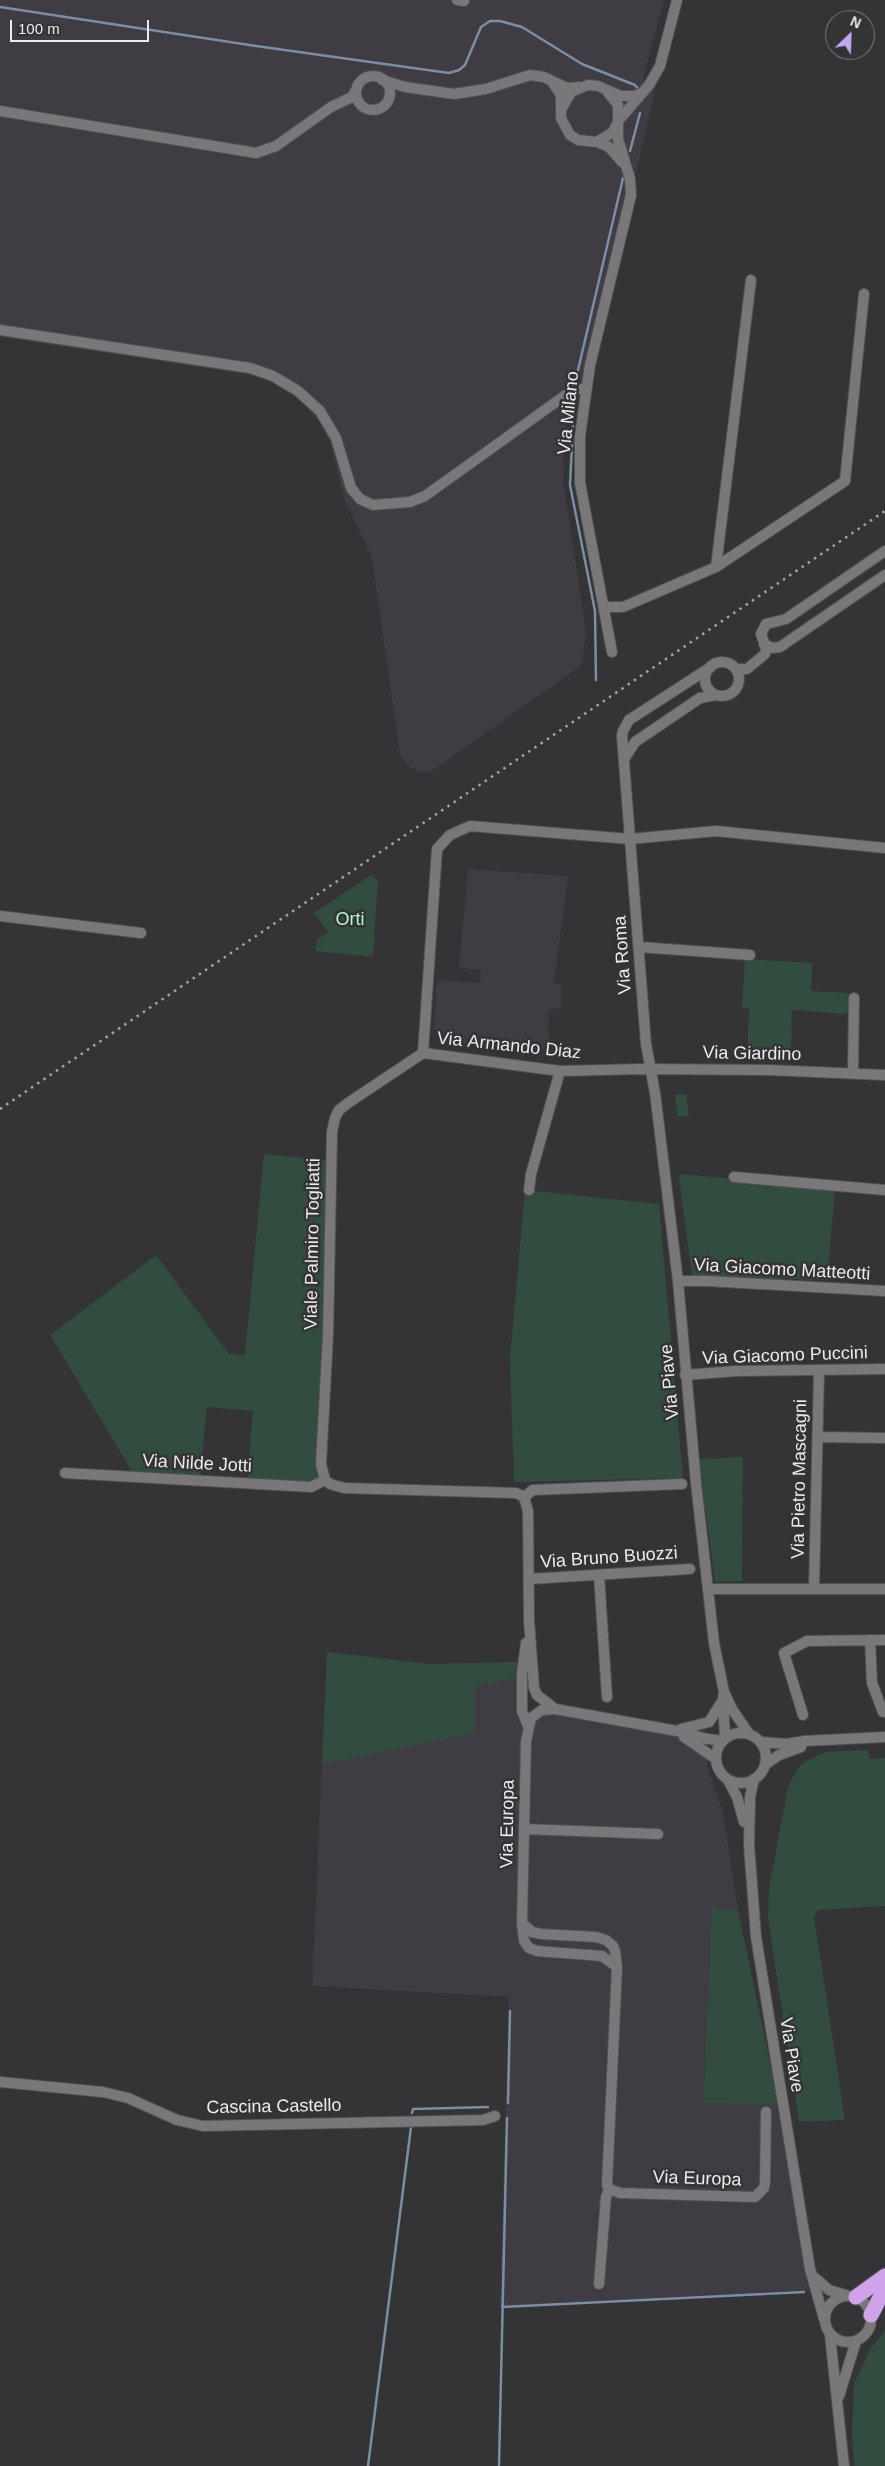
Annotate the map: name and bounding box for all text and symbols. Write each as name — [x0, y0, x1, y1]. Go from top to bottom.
scale bar — [12, 10, 151, 42]
north arrow — [825, 10, 875, 60]
text: N — [848, 13, 864, 32]
text: 100 m — [18, 20, 60, 37]
street label: Via Milano — [554, 370, 584, 456]
park label: Orti — [336, 909, 364, 931]
street label: Via Roma — [609, 915, 637, 995]
street label: Via Armando Diaz — [436, 1028, 582, 1064]
street label: Via Giardino — [702, 1042, 802, 1066]
street label: Viale Palmiro Togliatti — [301, 1158, 325, 1330]
street label: Via Giacomo Matteotti — [693, 1255, 871, 1285]
street label: Via Giacomo Puccini — [702, 1342, 868, 1370]
street label: Via Piave — [656, 1343, 684, 1421]
street label: Via Pietro Mascagni — [788, 1399, 812, 1559]
street label: Via Nilde Jotti — [142, 1450, 252, 1478]
street label: Via Bruno Buozzi — [540, 1542, 678, 1574]
street label: Via Europa — [496, 1779, 520, 1869]
street label: Via Piave — [774, 2016, 808, 2094]
street label: Cascina Castello — [206, 2095, 342, 2119]
street label: Via Europa — [652, 2167, 742, 2191]

